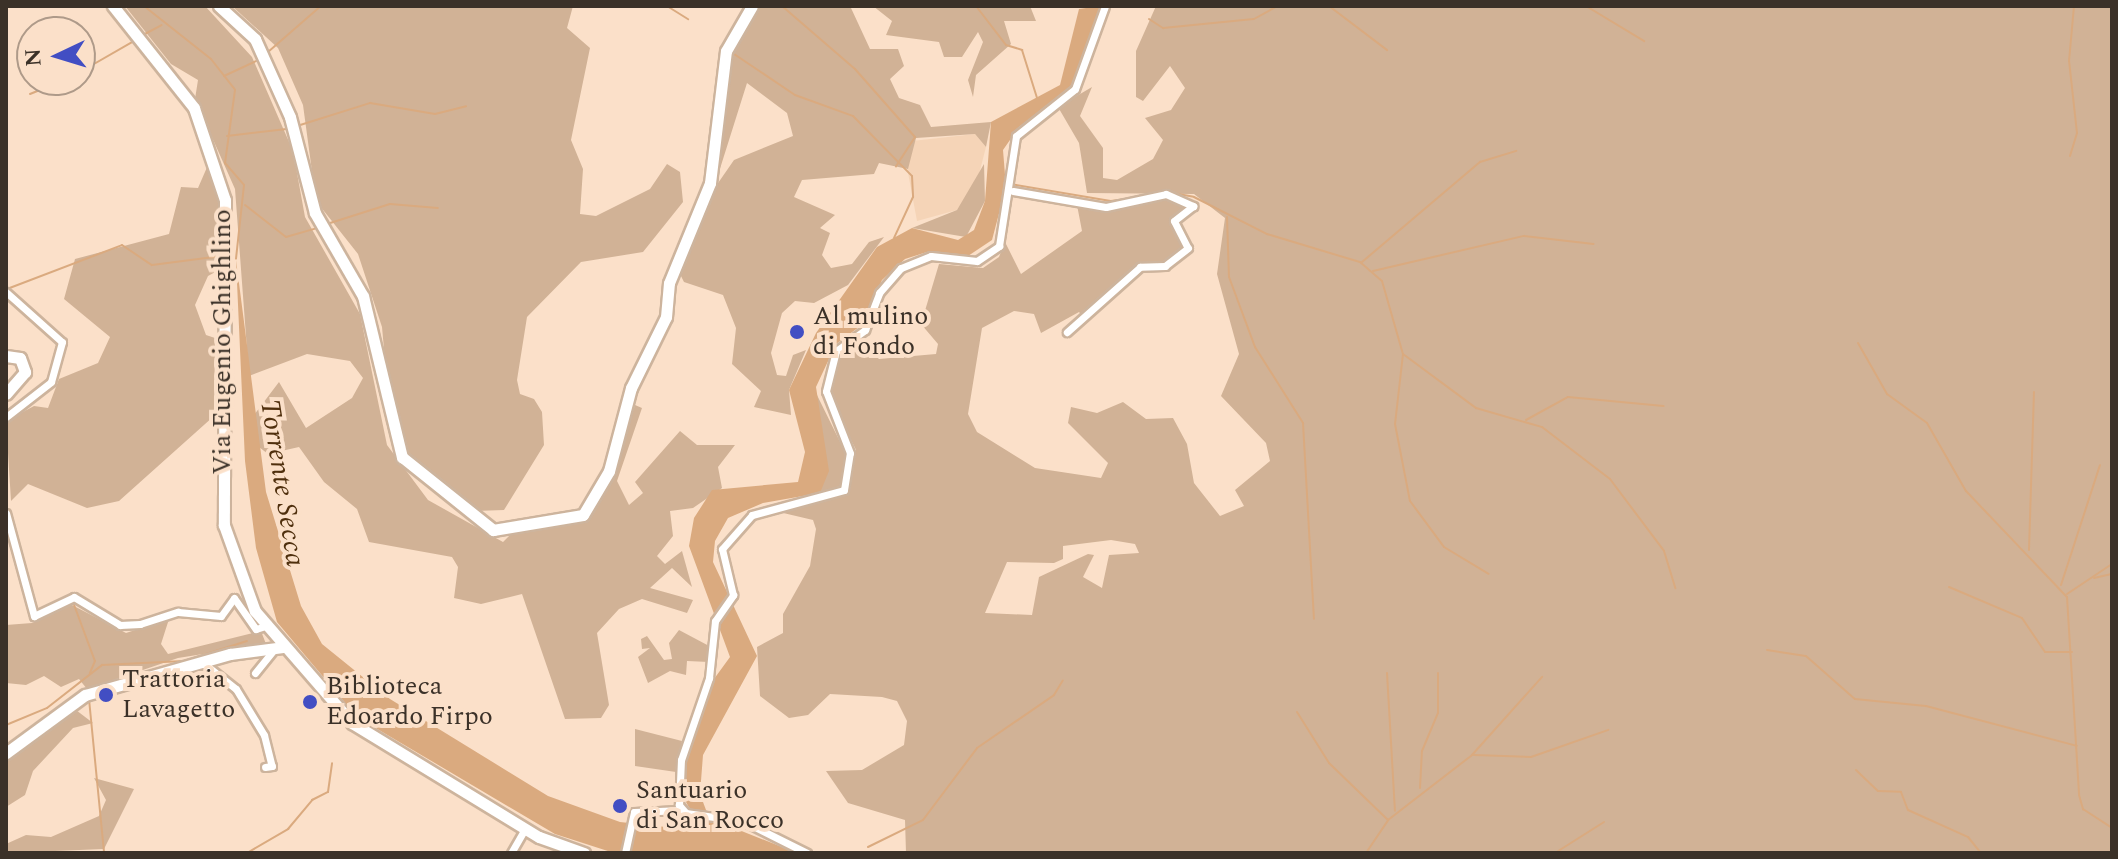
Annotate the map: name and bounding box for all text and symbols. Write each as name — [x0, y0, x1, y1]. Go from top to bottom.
north arrow — [16, 16, 96, 96]
text: N — [16, 47, 51, 68]
street label: Via Eugenio Ghighlino — [207, 209, 239, 475]
place label: Al mulino di Fondo — [813, 301, 928, 362]
marker: Al mulino di Fondo — [788, 323, 806, 341]
water label: Torrente Secca — [252, 397, 312, 569]
place label: Trattoria Lavagetto — [122, 664, 235, 726]
place label: Biblioteca Edoardo Firpo — [326, 671, 493, 732]
marker: Trattoria Lavagetto — [97, 686, 115, 704]
marker: Biblioteca Edoardo Firpo — [301, 693, 319, 711]
place label: Santuario di San Rocco — [636, 775, 784, 836]
marker: Santuario di San Rocco — [611, 797, 629, 815]

